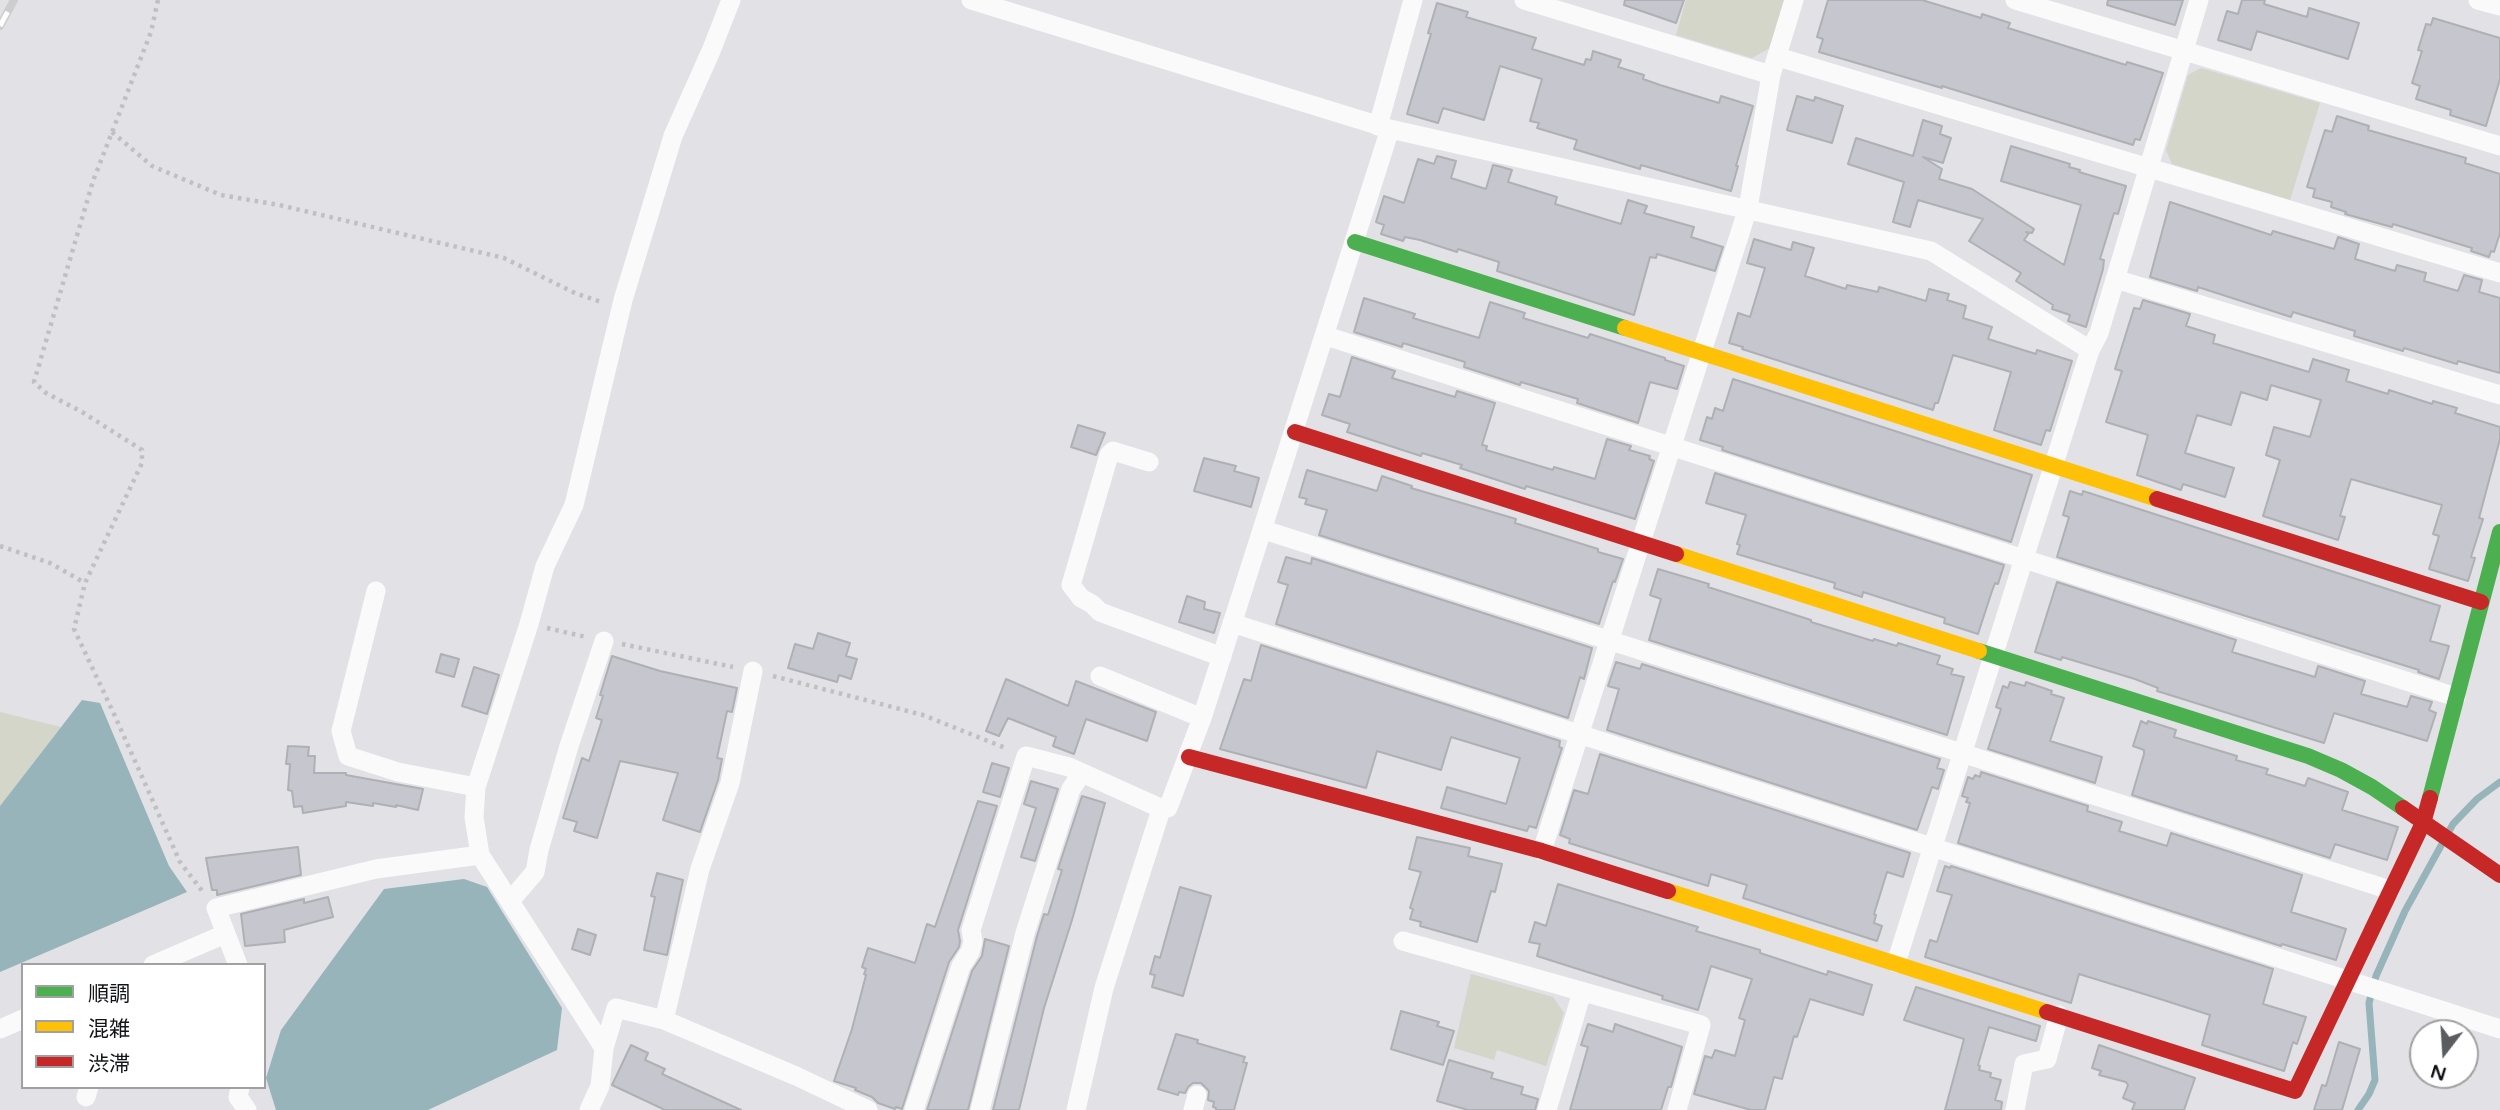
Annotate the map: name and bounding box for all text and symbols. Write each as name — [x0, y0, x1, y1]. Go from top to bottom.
legend — [21, 963, 266, 1089]
text: 順調 — [88, 982, 130, 1007]
text: 混雑 — [88, 1017, 130, 1042]
north arrow — [2409, 1019, 2479, 1089]
text: 渋滞 — [88, 1052, 130, 1077]
text: N — [2428, 1059, 2449, 1085]

